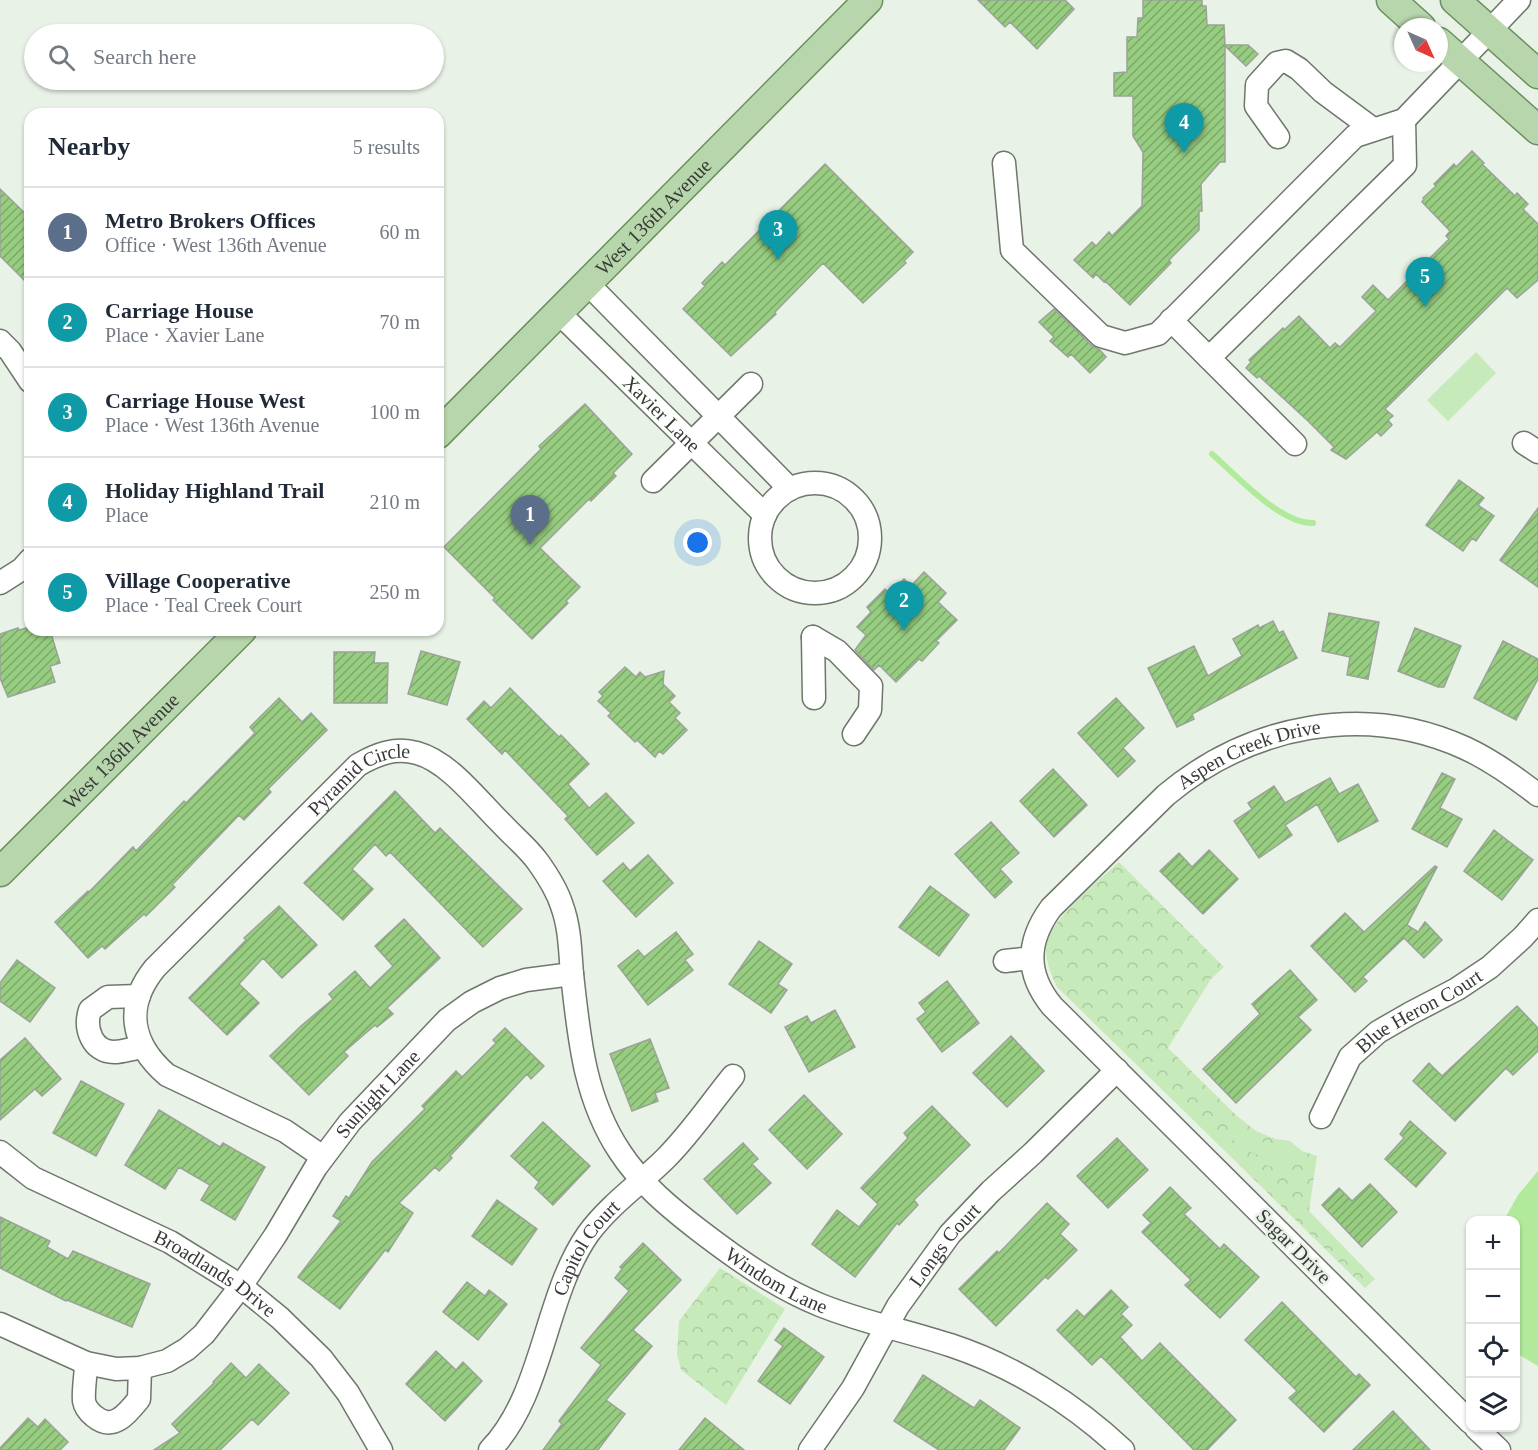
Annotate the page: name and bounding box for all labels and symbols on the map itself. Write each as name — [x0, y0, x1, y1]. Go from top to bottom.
north arrow — [1394, 18, 1448, 72]
pin: 4 — [1164, 104, 1204, 153]
street label: West 136th Avenue — [591, 154, 716, 279]
pin: 3 — [758, 210, 798, 260]
pin: 5 — [1406, 258, 1444, 307]
street label: Xavier Lane — [619, 371, 705, 457]
pin: 1 — [510, 496, 550, 545]
your location — [683, 528, 712, 557]
pin: 2 — [884, 582, 924, 631]
street label: West 136th Avenue — [58, 689, 183, 814]
street label: Aspen Creek Drive — [1173, 715, 1322, 794]
street label: Pyramid Circle — [303, 740, 411, 820]
street label: Blue Heron Court — [1351, 964, 1486, 1057]
street label: Sunlight Lane — [331, 1045, 424, 1142]
street label: Capitol Court — [548, 1195, 624, 1299]
street label: Longs Court — [905, 1198, 985, 1291]
street label: Sagar Drive — [1252, 1204, 1336, 1289]
street label: Broadlands Drive — [151, 1225, 281, 1321]
street label: Windom Lane — [721, 1243, 831, 1318]

